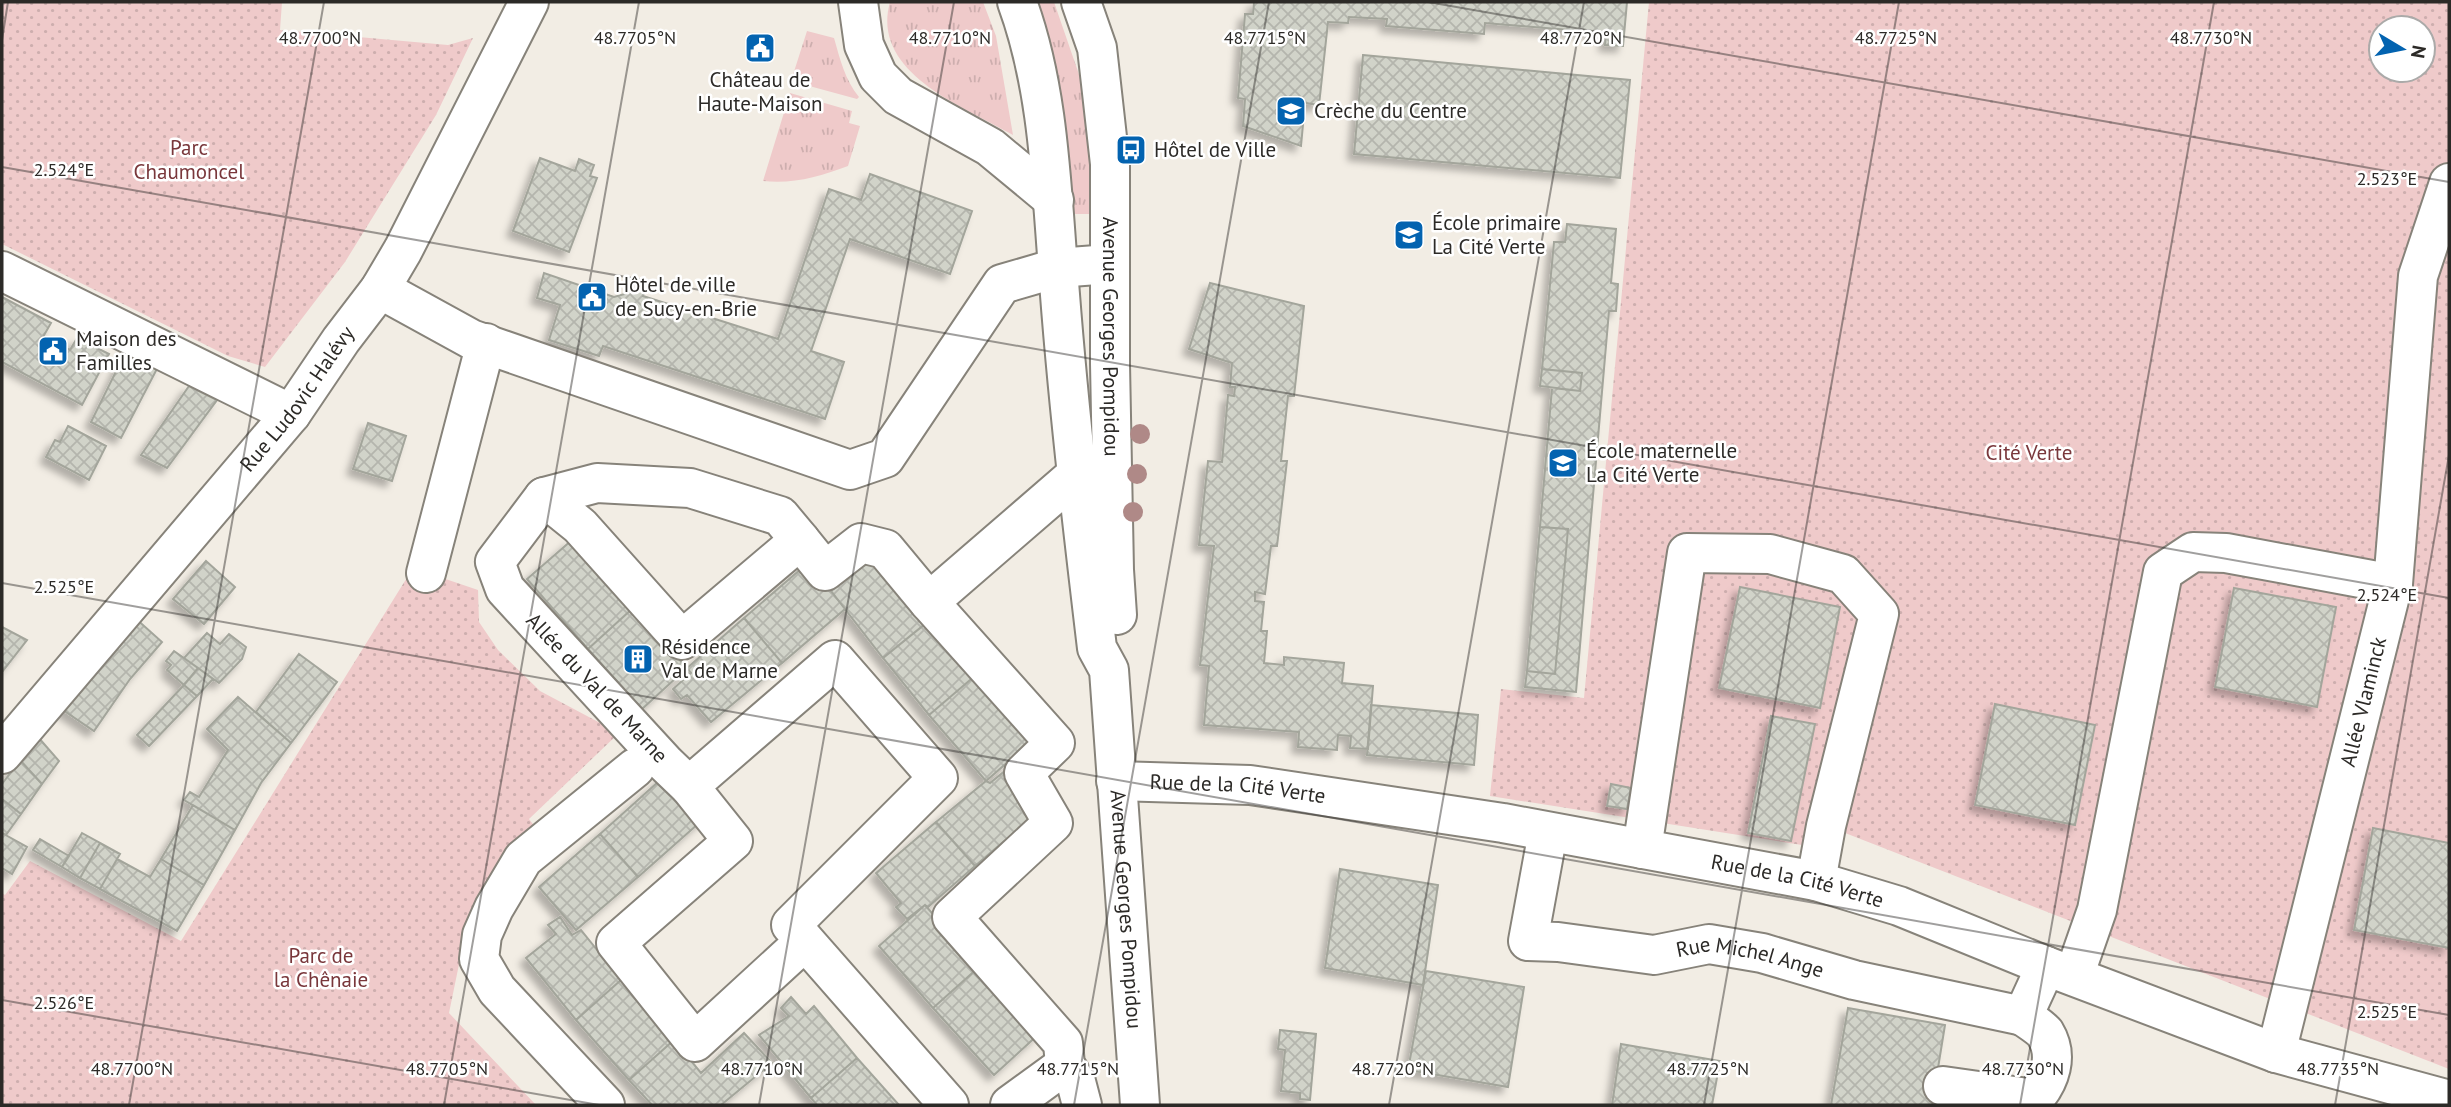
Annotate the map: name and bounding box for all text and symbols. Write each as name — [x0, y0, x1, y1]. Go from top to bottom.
north arrow — [2367, 14, 2437, 84]
text: 48.7700°N — [279, 26, 361, 49]
text: 48.7705°N — [594, 26, 676, 49]
text: 48.7710°N — [909, 26, 991, 49]
text: 48.7715°N — [1224, 26, 1306, 49]
text: 48.7720°N — [1540, 26, 1622, 49]
text: 48.7725°N — [1855, 26, 1937, 49]
text: 48.7730°N — [2170, 26, 2252, 49]
public building icon: Château de Haute-Maison — [743, 31, 777, 65]
text: N — [2406, 44, 2432, 60]
place label: Château de Haute-Maison — [697, 66, 823, 117]
school or university icon: Crèche du Centre — [1274, 94, 1308, 128]
place label: Crèche du Centre — [1314, 97, 1467, 124]
bus stop icon: Hôtel de Ville — [1114, 133, 1148, 167]
park label: Parc Chaumoncel — [134, 134, 244, 185]
place label: Hôtel de Ville — [1154, 136, 1276, 163]
text: 2.524°E — [34, 158, 94, 181]
text: 2.523°E — [2357, 167, 2417, 190]
place label: École primaire La Cité Verte — [1432, 209, 1561, 260]
street label: Avenue Georges Pompidou — [1097, 217, 1126, 457]
school or university icon: École primaire La Cité Verte — [1392, 218, 1426, 252]
place label: Hôtel de ville de Sucy-en-Brie — [615, 271, 757, 322]
public building icon: Hôtel de ville de Sucy-en-Brie — [575, 280, 609, 314]
street label: Rue Ludovic Halévy — [234, 320, 360, 477]
place label: Maison des Familles — [76, 325, 177, 376]
public building icon: Maison des Familles — [36, 334, 70, 368]
place label: École maternelle La Cité Verte — [1586, 437, 1737, 488]
park label: Cité Verte — [1986, 439, 2072, 466]
school or university icon: École maternelle La Cité Verte — [1546, 446, 1580, 480]
text: 2.525°E — [34, 575, 94, 598]
text: 2.524°E — [2357, 583, 2417, 606]
street label: Allée du Val de Marne — [521, 607, 674, 768]
place label: Résidence Val de Marne — [660, 633, 778, 684]
street label: Allée Vlaminck — [2334, 634, 2392, 769]
building icon: Résidence Val de Marne — [621, 642, 655, 676]
street label: Rue de la Cité Verte — [1149, 768, 1327, 809]
street label: Avenue Georges Pompidou — [1105, 789, 1149, 1030]
street label: Rue de la Cité Verte — [1709, 848, 1887, 914]
street label: Rue Michel Ange — [1674, 930, 1827, 983]
park label: Parc de la Chênaie — [274, 942, 368, 993]
text: 2.526°E — [34, 991, 94, 1014]
text: 2.525°E — [2357, 1000, 2417, 1023]
text: 48.7700°N — [91, 1057, 173, 1080]
text: 48.7705°N — [406, 1057, 488, 1080]
text: 48.7710°N — [721, 1057, 803, 1080]
text: 48.7715°N — [1037, 1057, 1119, 1080]
text: 48.7720°N — [1352, 1057, 1434, 1080]
text: 48.7725°N — [1667, 1057, 1749, 1080]
text: 48.7730°N — [1982, 1057, 2064, 1080]
text: 48.7735°N — [2297, 1057, 2379, 1080]

